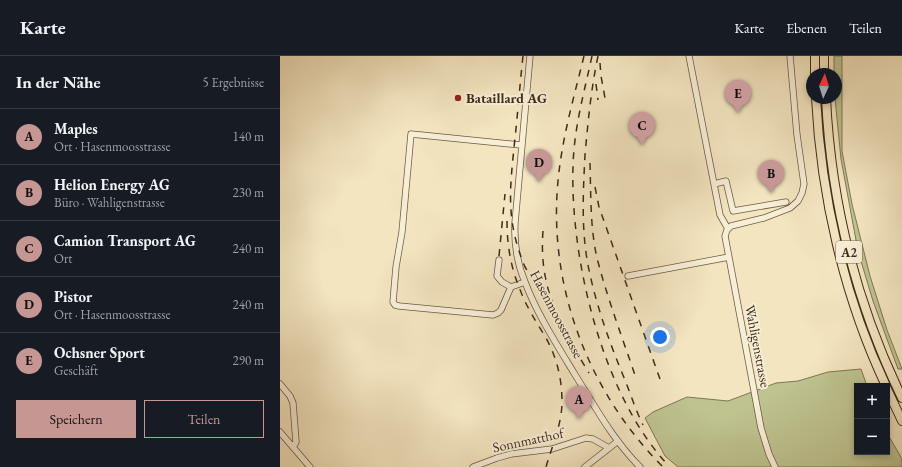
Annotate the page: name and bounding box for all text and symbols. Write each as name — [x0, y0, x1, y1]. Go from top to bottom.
text: Karte — [20, 15, 66, 40]
text: Karte — [735, 19, 764, 37]
text: Ebenen — [786, 19, 827, 37]
text: Teilen — [849, 19, 882, 37]
north arrow — [806, 68, 842, 104]
text: In der Nähe — [16, 71, 101, 93]
text: 5 Ergebnisse — [203, 74, 264, 91]
pin: E — [725, 80, 751, 113]
place label: Bataillard AG — [466, 89, 547, 107]
marker: Bataillard AG — [453, 93, 463, 103]
pin: C — [629, 112, 655, 145]
text: Maples — [54, 119, 98, 138]
text: A — [24, 128, 34, 145]
text: 140 m — [233, 128, 264, 145]
text: Ort · Hasenmoosstrasse — [54, 138, 170, 155]
pin: D — [526, 149, 552, 182]
pin: B — [758, 160, 784, 193]
text: Helion Energy AG — [54, 175, 170, 194]
text: B — [25, 184, 33, 201]
text: 230 m — [233, 184, 264, 201]
text: Büro · Wahligenstrasse — [54, 194, 165, 211]
text: Camion Transport AG — [54, 231, 196, 250]
text: C — [24, 240, 34, 257]
text: 240 m — [233, 240, 264, 257]
road number: A2 — [836, 241, 862, 263]
text: Ort — [54, 250, 72, 267]
street label: Hasenmoosstrasse — [526, 267, 588, 362]
text: Pistor — [54, 287, 92, 306]
text: D — [24, 296, 34, 313]
text: 240 m — [233, 296, 264, 313]
street label: Wahligenstrasse — [741, 303, 775, 389]
text: Ort · Hasenmoosstrasse — [54, 306, 170, 323]
your location — [650, 327, 670, 347]
text: Ochsner Sport — [54, 343, 145, 362]
text: E — [25, 352, 33, 369]
text: 290 m — [233, 352, 264, 369]
text: Geschäft — [54, 362, 98, 379]
map controls — [854, 383, 890, 455]
button: + — [854, 383, 890, 419]
pin: A — [566, 386, 592, 419]
button: Speichern — [16, 400, 136, 438]
button: Teilen — [144, 400, 264, 438]
button: − — [854, 419, 890, 455]
street label: Sonnmatthof — [491, 423, 567, 456]

